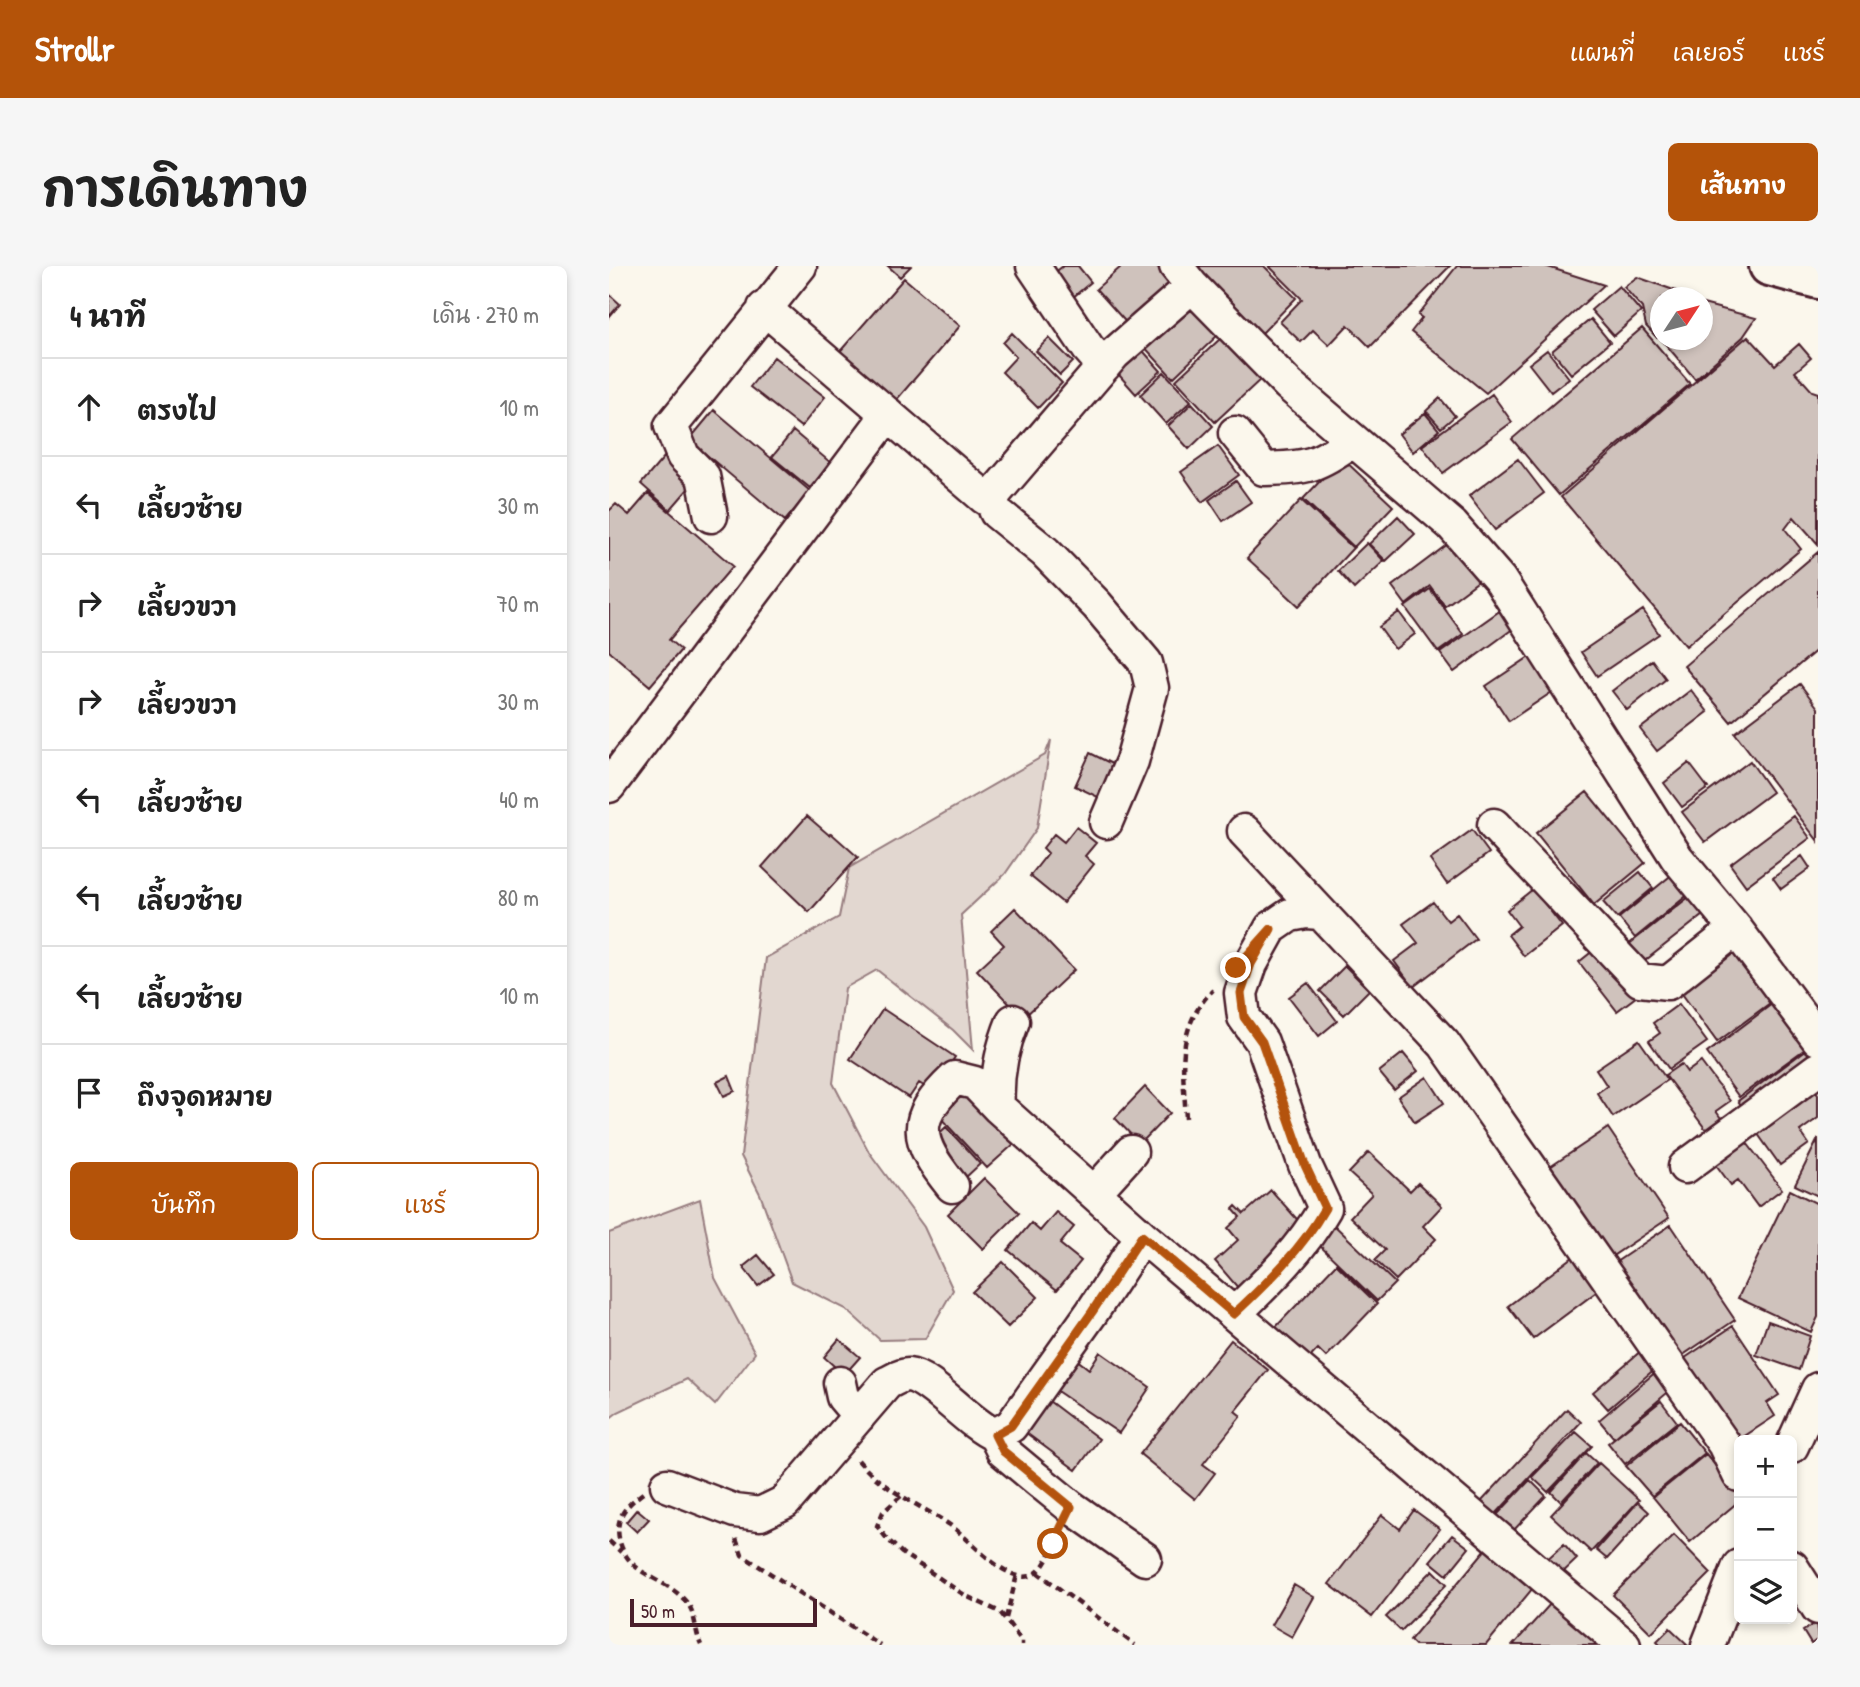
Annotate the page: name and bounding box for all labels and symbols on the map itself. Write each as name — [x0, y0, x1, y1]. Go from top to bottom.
north arrow — [1650, 287, 1713, 350]
route end — [1220, 952, 1251, 983]
route start — [1037, 1528, 1068, 1559]
scale bar — [630, 1596, 817, 1628]

